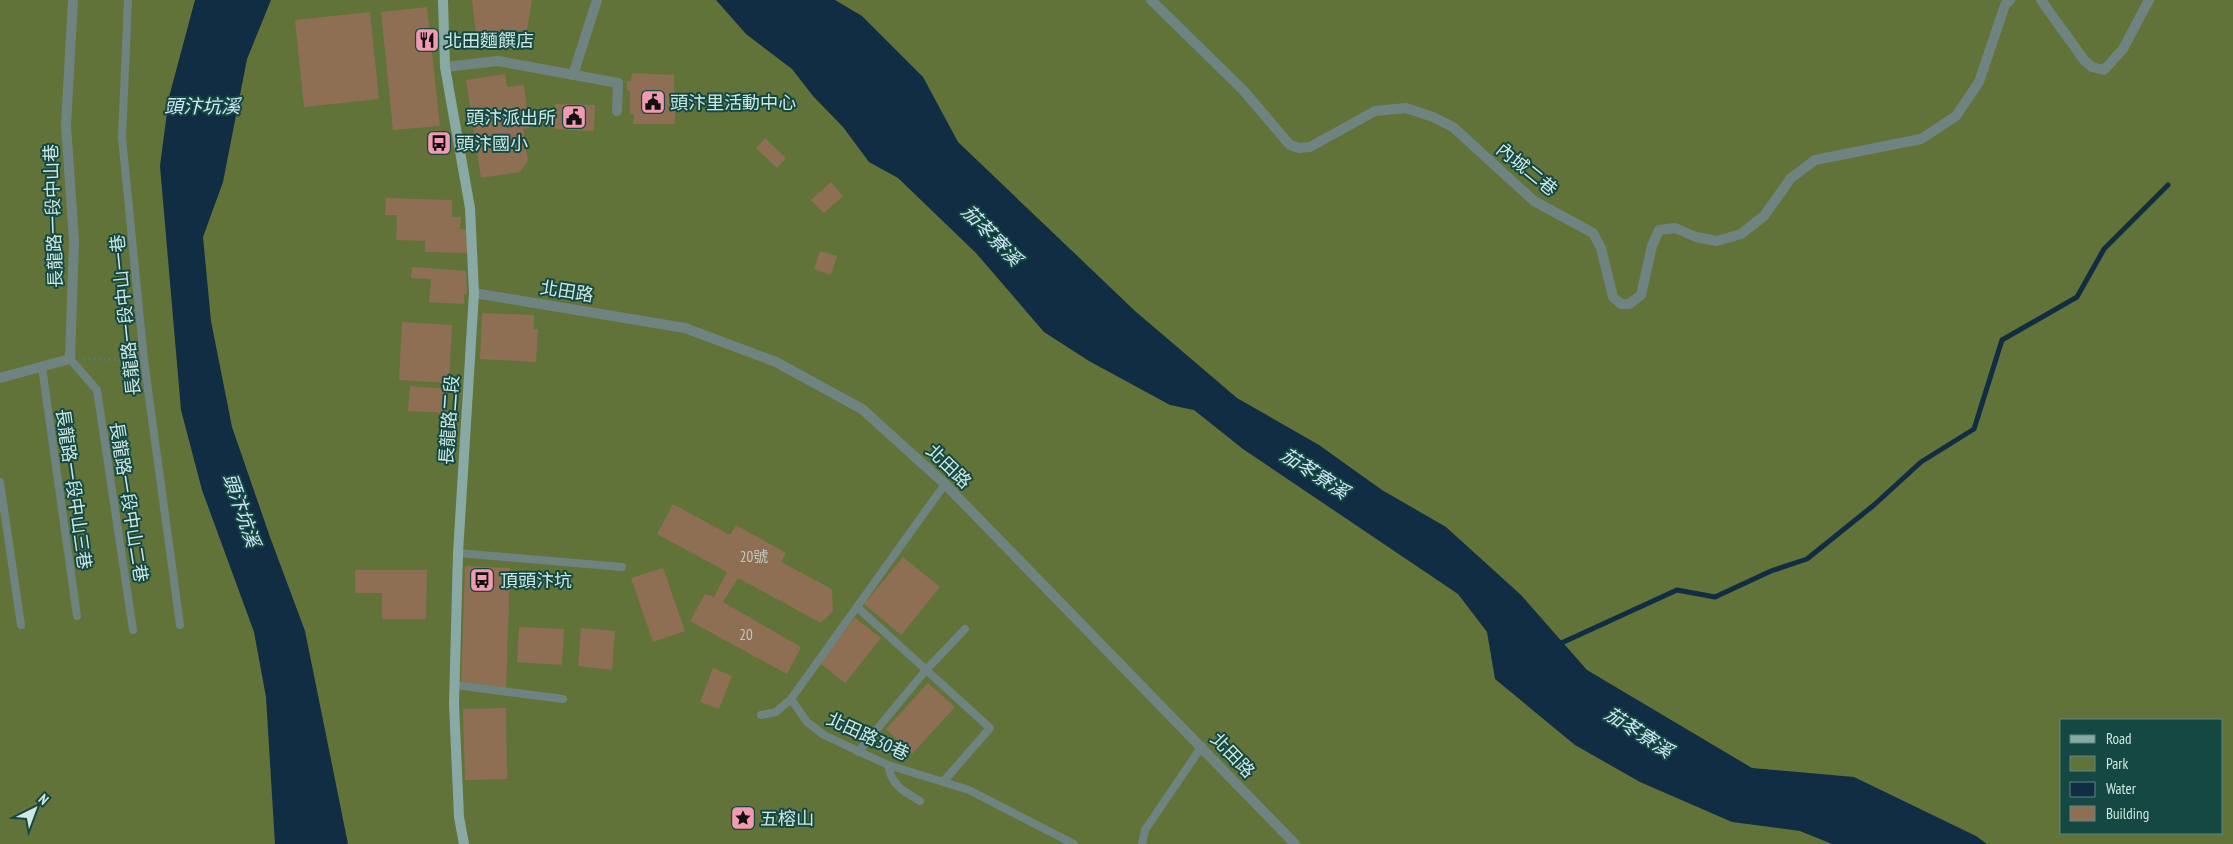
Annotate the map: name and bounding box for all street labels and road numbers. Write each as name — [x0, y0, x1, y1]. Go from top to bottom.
street label: 內城二巷 — [1492, 137, 1562, 201]
street label: 長龍路一段中山巷 — [39, 144, 67, 288]
street label: 長龍路一段中山一巷 — [105, 233, 145, 397]
street label: 北田路 — [539, 275, 595, 307]
street label: 長龍路二段 — [434, 374, 464, 466]
street label: 長龍路一段中山三巷 — [51, 407, 97, 571]
street label: 長龍路一段中山二巷 — [105, 420, 153, 584]
street label: 北田路 — [922, 439, 976, 493]
street label: 北田路30巷 — [823, 707, 913, 765]
street label: 北田路 — [1206, 728, 1260, 782]

